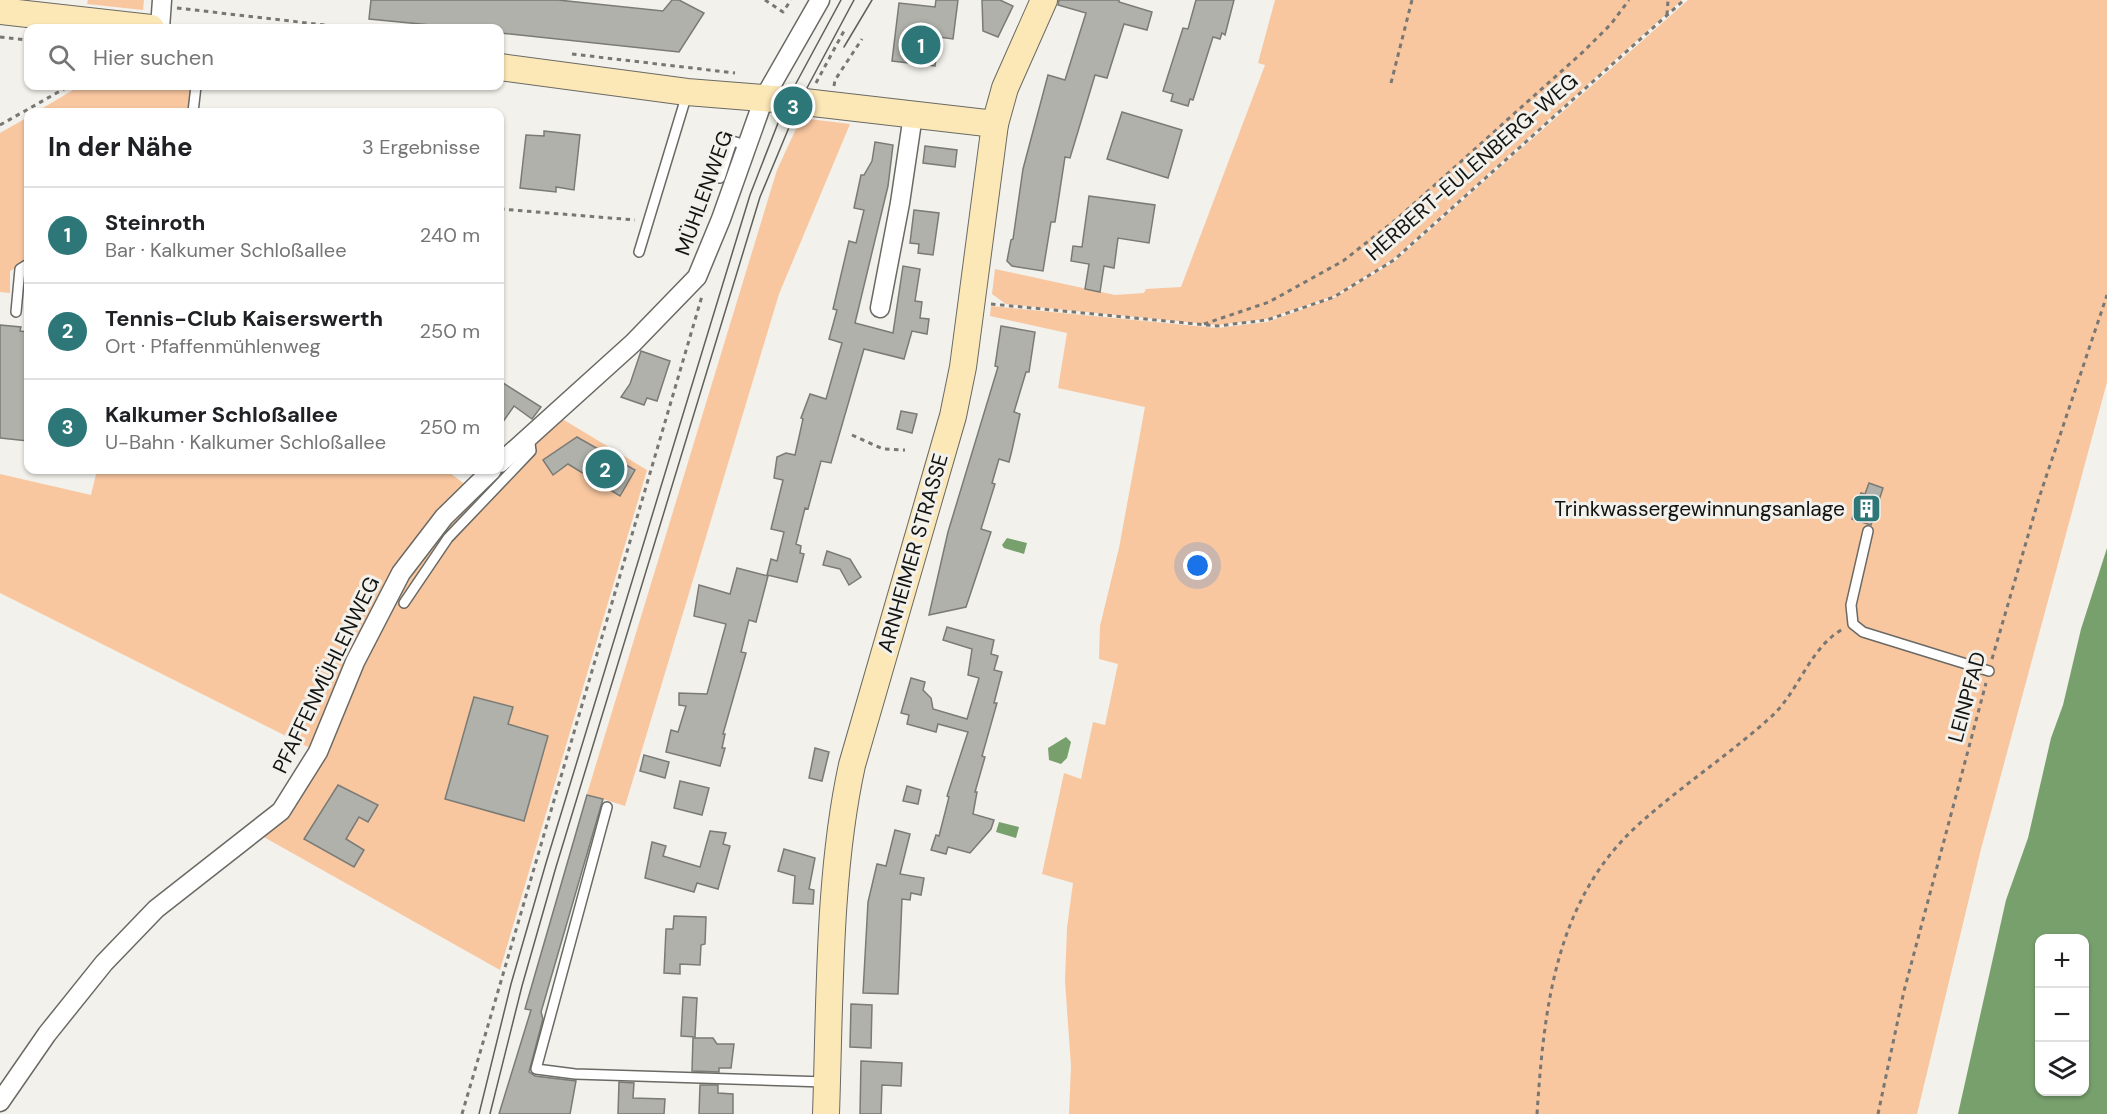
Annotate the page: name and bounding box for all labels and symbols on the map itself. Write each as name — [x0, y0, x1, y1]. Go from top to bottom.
pin: 1 — [902, 22, 940, 68]
street label: HERBERT-EULENBERG-WEG — [1360, 67, 1584, 267]
pin: 3 — [774, 84, 812, 128]
street label: MÜHLENWEG — [668, 127, 740, 259]
pin: 2 — [586, 446, 624, 492]
street label: ARNHEIMER STRASSE — [871, 450, 955, 656]
building icon: Trinkwassergewinnungsanlage — [1850, 493, 1882, 525]
place label: Trinkwassergewinnungsanlage — [1554, 495, 1845, 523]
your location — [1183, 551, 1212, 580]
street label: PFAFFENMÜHLENWEG — [266, 572, 386, 778]
street label: LEINPFAD — [1941, 649, 1993, 745]

